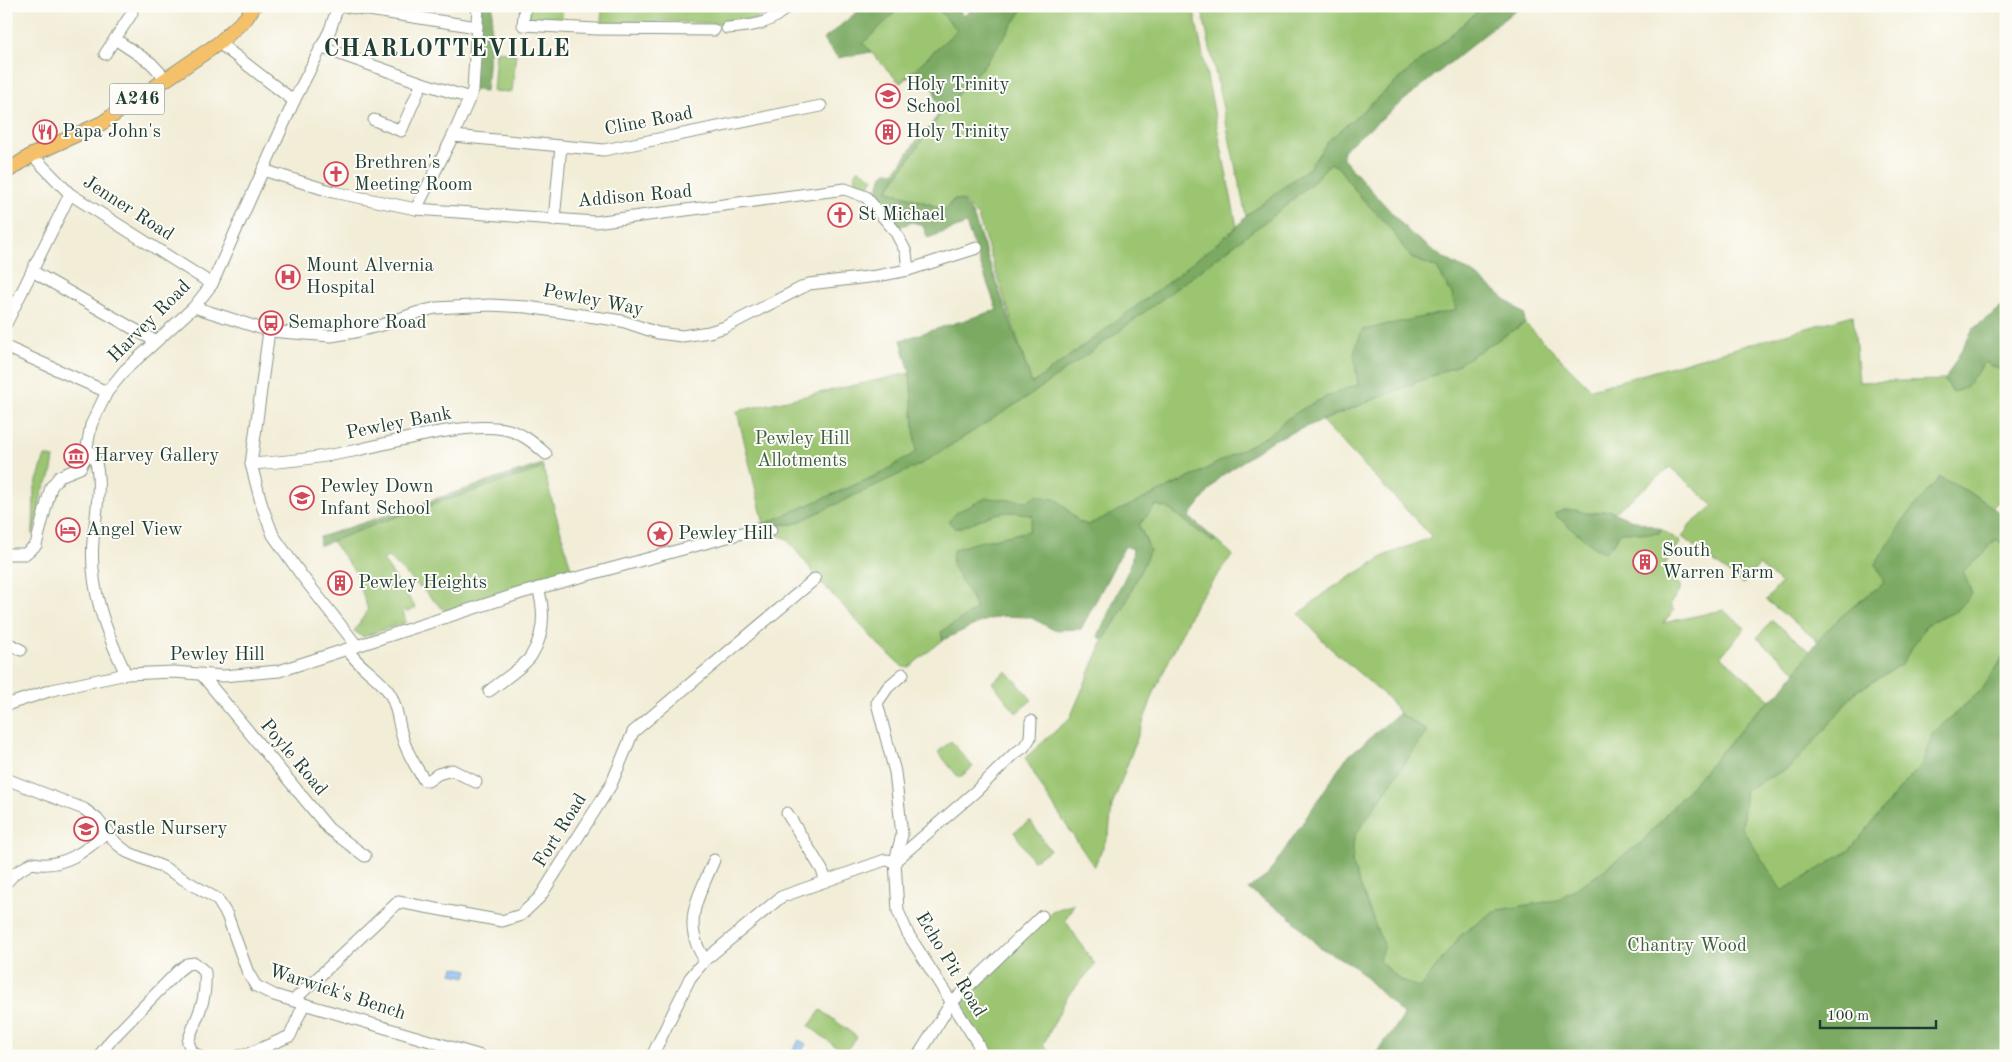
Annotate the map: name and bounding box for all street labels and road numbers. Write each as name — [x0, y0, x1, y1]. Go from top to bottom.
road number: A246 — [110, 84, 164, 115]
street label: Cline Road — [603, 104, 695, 140]
street label: Jenner Road — [79, 173, 177, 245]
street label: Addison Road — [577, 183, 693, 211]
street label: Harvey Road — [105, 277, 195, 367]
street label: Pewley Way — [541, 282, 645, 320]
street label: Pewley Bank — [345, 404, 454, 444]
street label: Pewley Hill — [169, 646, 265, 665]
street label: Poyle Road — [256, 716, 330, 800]
street label: Fort Road — [531, 791, 591, 871]
street label: Echo Pit Road — [911, 909, 989, 1021]
street label: Warwick's Bench — [266, 962, 408, 1024]

